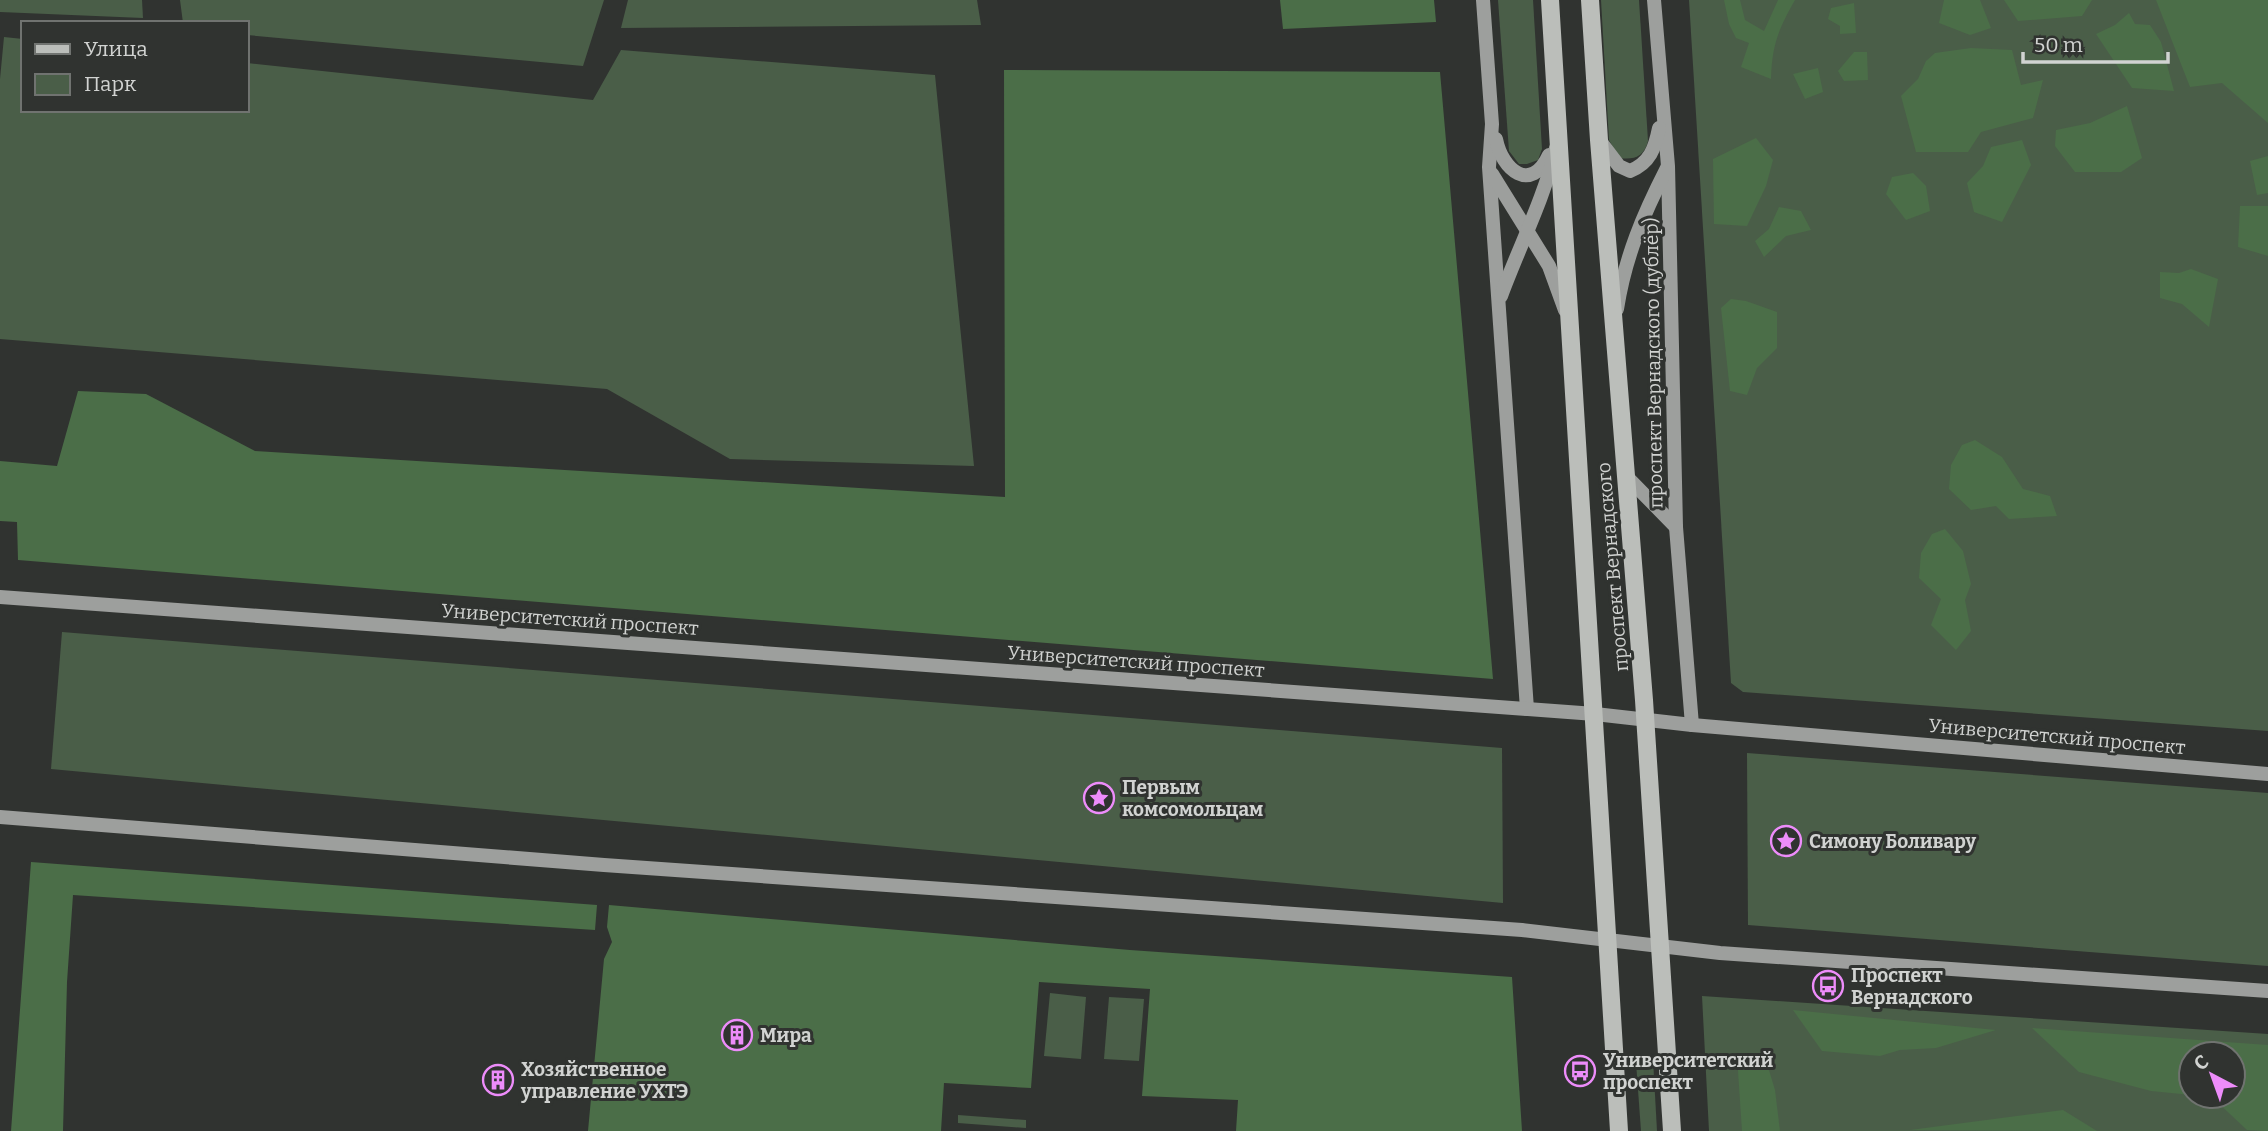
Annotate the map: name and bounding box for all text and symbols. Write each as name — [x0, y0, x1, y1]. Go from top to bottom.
legend — [21, 21, 248, 112]
scale bar — [2023, 21, 2168, 65]
text: 50 m — [2034, 32, 2083, 58]
text: Улица — [84, 36, 148, 62]
text: Парк — [84, 71, 137, 97]
street label: проспект Вернадского (дублёр) — [1639, 217, 1668, 509]
street label: проспект Вернадского — [1592, 461, 1633, 673]
street label: Университетский проспект — [441, 599, 699, 640]
street label: Университетский проспект — [1007, 641, 1265, 682]
street label: Университетский проспект — [1928, 714, 2186, 759]
place label: Первым комсомольцам — [1122, 776, 1263, 821]
place icon: Первым комсомольцам — [1082, 781, 1116, 815]
place icon: Симону Боливару — [1769, 824, 1803, 858]
place label: Симону Боливару — [1809, 830, 1976, 853]
place label: Проспект Вернадского — [1851, 964, 1973, 1009]
bus stop icon: Проспект Вернадского — [1811, 969, 1845, 1003]
building icon: Мира — [720, 1018, 754, 1052]
place label: Мира — [760, 1024, 812, 1047]
north arrow — [2177, 1040, 2247, 1110]
place label: Университетский проспект — [1603, 1049, 1774, 1094]
text: С — [2189, 1050, 2213, 1075]
bus stop icon: Университетский проспект — [1563, 1054, 1597, 1088]
place label: Хозяйственное управление УХТЭ — [520, 1058, 688, 1103]
building icon: Хозяйственное управление УХТЭ — [481, 1063, 515, 1097]

